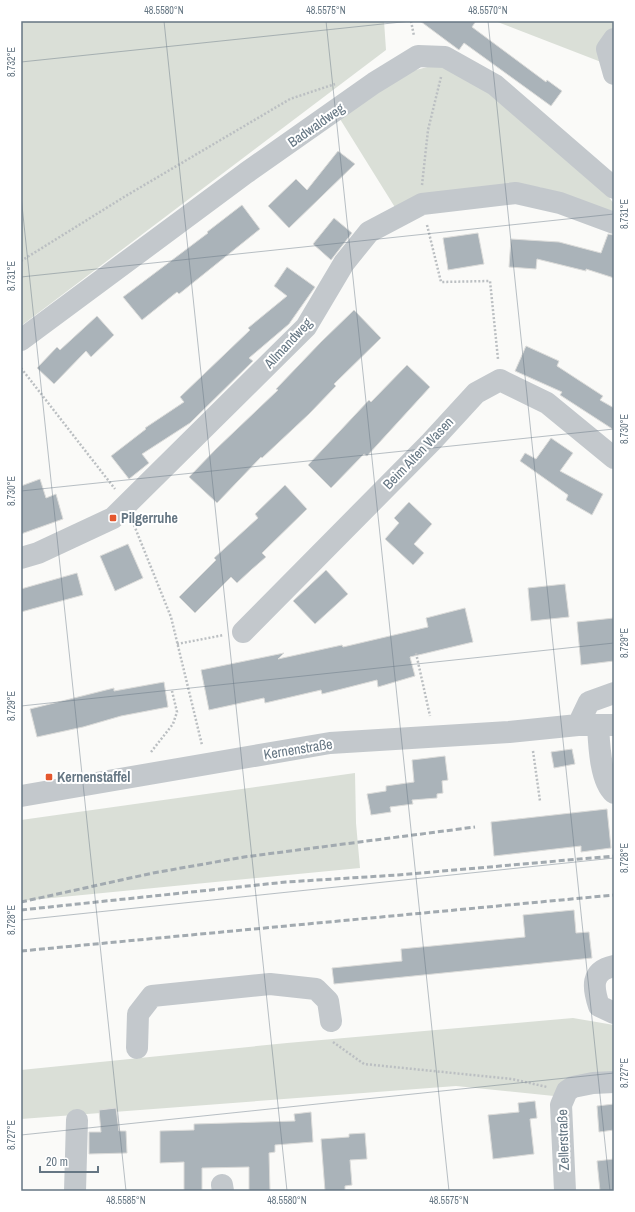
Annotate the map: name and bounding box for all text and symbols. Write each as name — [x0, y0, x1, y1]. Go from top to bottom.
text: 48.5580°N — [144, 4, 184, 17]
text: 48.5575°N — [306, 4, 346, 17]
text: 48.5570°N — [468, 4, 508, 17]
text: 8.732°E — [5, 47, 18, 77]
street label: Badwaldweg — [284, 99, 348, 151]
text: 8.731°E — [618, 199, 631, 229]
text: 8.731°E — [5, 261, 18, 291]
street label: Allmandweg — [259, 314, 316, 373]
street label: Beim Alten Wasen — [379, 413, 457, 493]
text: 8.730°E — [618, 414, 631, 444]
text: 8.730°E — [5, 476, 18, 506]
place label: Pilgerruhe — [121, 509, 178, 527]
marker: Pilgerruhe — [108, 513, 118, 523]
text: 8.729°E — [618, 628, 631, 658]
text: 8.729°E — [5, 691, 18, 721]
street label: Kernenstraße — [262, 735, 334, 763]
place label: Kernenstaffel — [57, 768, 130, 786]
marker: Kernenstaffel — [44, 772, 54, 782]
text: 8.728°E — [618, 843, 631, 873]
text: 8.728°E — [5, 905, 18, 935]
text: 8.727°E — [618, 1058, 631, 1088]
street label: Zellerstraße — [553, 1109, 573, 1171]
text: 8.727°E — [5, 1120, 18, 1150]
scale bar — [40, 1148, 98, 1174]
text: 20 m — [46, 1154, 68, 1170]
text: 48.5585°N — [106, 1194, 146, 1207]
text: 48.5580°N — [267, 1194, 307, 1207]
text: 48.5575°N — [429, 1194, 469, 1207]

